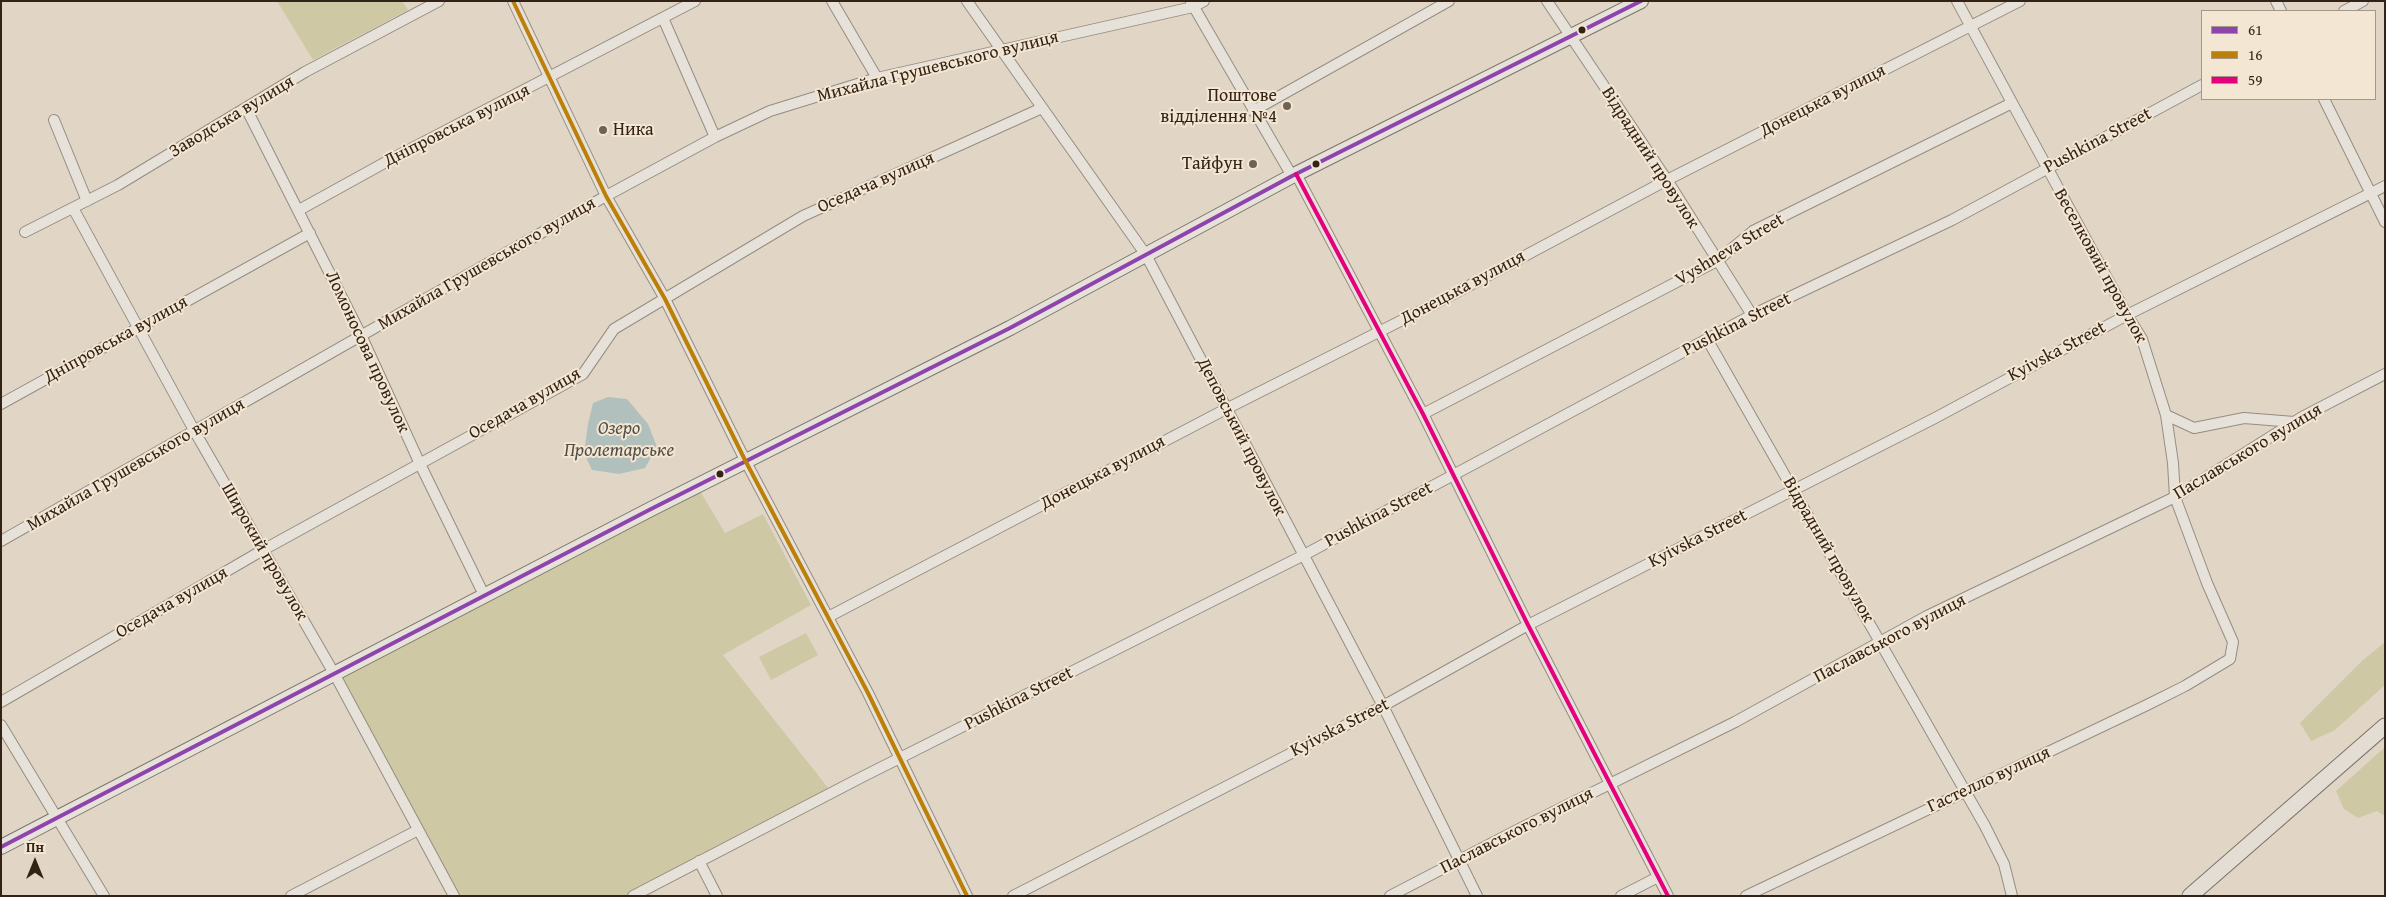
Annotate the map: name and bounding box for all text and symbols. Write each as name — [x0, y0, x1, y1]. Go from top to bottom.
legend — [2201, 10, 2376, 100]
text: 61 — [2248, 19, 2262, 40]
unlabelled marker — [1577, 25, 1587, 35]
street label: Михайла Грушевського вулиця — [815, 27, 1061, 107]
text: 16 — [2248, 44, 2262, 65]
street label: Донецька вулиця — [1757, 60, 1889, 142]
text: 59 — [2248, 69, 2262, 90]
street label: Заводська вулиця — [166, 71, 298, 163]
street label: Дніпровська вулиця — [380, 80, 534, 172]
street label: Відрадний провулок — [1596, 83, 1704, 233]
place label: Поштове відділення №4 — [1161, 85, 1277, 128]
marker: Поштове відділення №4 — [1281, 100, 1293, 112]
street label: Pushkina Street — [2040, 104, 2156, 178]
place label: Ника — [613, 119, 654, 141]
marker: Ника — [597, 124, 609, 136]
street label: Оседача вулиця — [814, 148, 938, 218]
place label: Тайфун — [1182, 153, 1243, 175]
marker: Тайфун — [1247, 158, 1259, 170]
unlabelled marker — [1311, 159, 1321, 169]
street label: Веселковий провулок — [2049, 185, 2151, 347]
street label: Михайла Грушевського вулиця — [374, 193, 600, 335]
street label: Vyshneva Street — [1672, 209, 1788, 291]
street label: Донецька вулиця — [1397, 246, 1529, 330]
street label: Ломоносова провулок — [320, 268, 414, 436]
street label: Pushkina Street — [1679, 288, 1795, 362]
street label: Дніпровська вулиця — [40, 291, 192, 389]
street label: Kyivska Street — [2004, 317, 2110, 387]
street label: Деповський провулок — [1192, 354, 1290, 520]
street label: Оседача вулиця — [465, 363, 585, 445]
street label: Михайла Грушевського вулиця — [23, 394, 249, 536]
street label: Паславського вулиця — [2170, 399, 2326, 505]
water label: Озеро Пролетарське — [564, 418, 674, 462]
street label: Донецька вулиця — [1037, 431, 1169, 515]
unlabelled marker — [715, 469, 725, 479]
street label: Відрадний провулок — [1778, 473, 1878, 627]
street label: Pushkina Street — [1321, 478, 1437, 552]
street label: Широкий провулок — [216, 480, 312, 624]
street label: Kyivska Street — [1645, 505, 1751, 573]
street label: Оседача вулиця — [112, 562, 232, 644]
street label: Паславського вулиця — [1810, 590, 1970, 688]
street label: Pushkina Street — [961, 662, 1077, 736]
street label: Kyivska Street — [1287, 694, 1393, 762]
street label: Гастелло вулиця — [1924, 742, 2054, 818]
street label: Паславського вулиця — [1437, 783, 1597, 879]
north arrow — [10, 837, 60, 887]
text: Пн — [26, 837, 44, 857]

